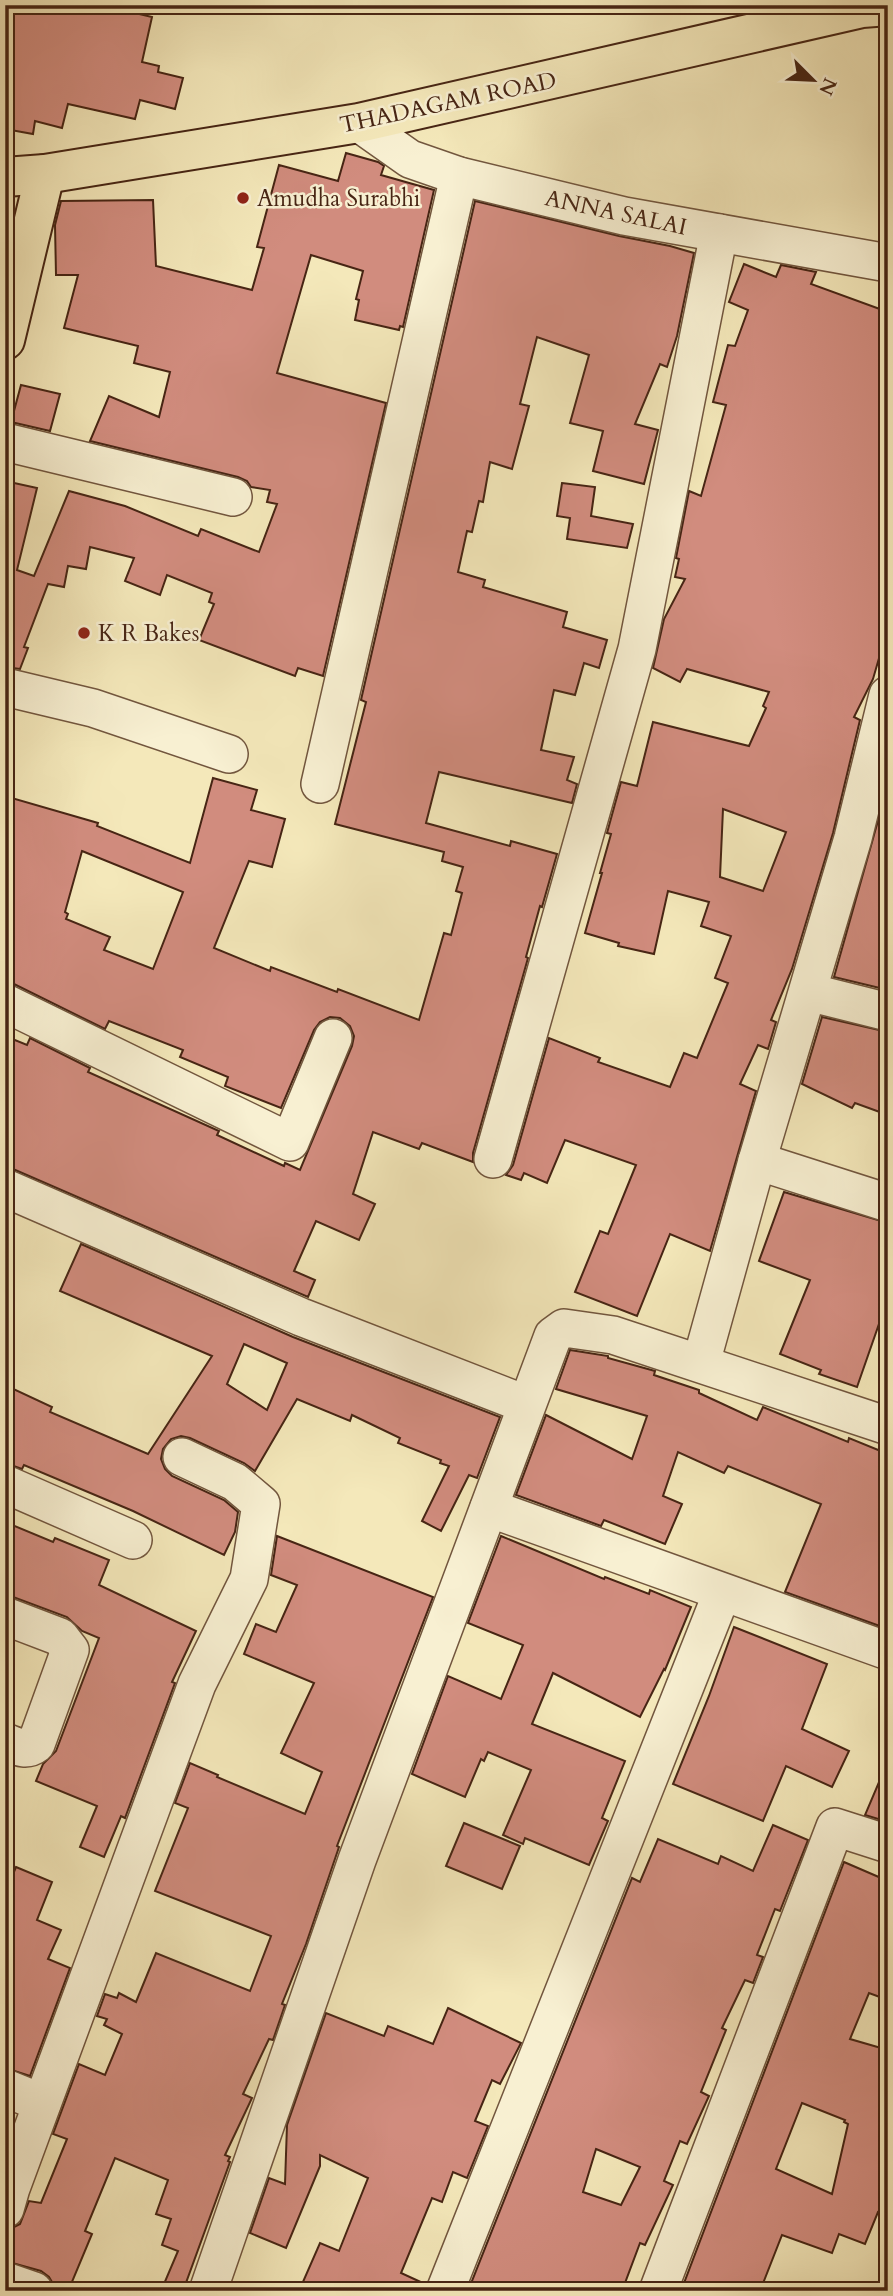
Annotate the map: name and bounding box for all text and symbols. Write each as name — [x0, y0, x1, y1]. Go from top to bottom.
north arrow — [778, 46, 848, 116]
street label: THADAGAM ROAD — [337, 64, 559, 141]
text: N — [812, 74, 843, 100]
street label: ANNA SALAI — [542, 182, 690, 243]
place label: Amudha Surabhi — [257, 183, 420, 214]
marker: Amudha Surabhi — [235, 190, 251, 206]
place label: K R Bakes — [98, 618, 199, 649]
marker: K R Bakes — [76, 625, 92, 641]

